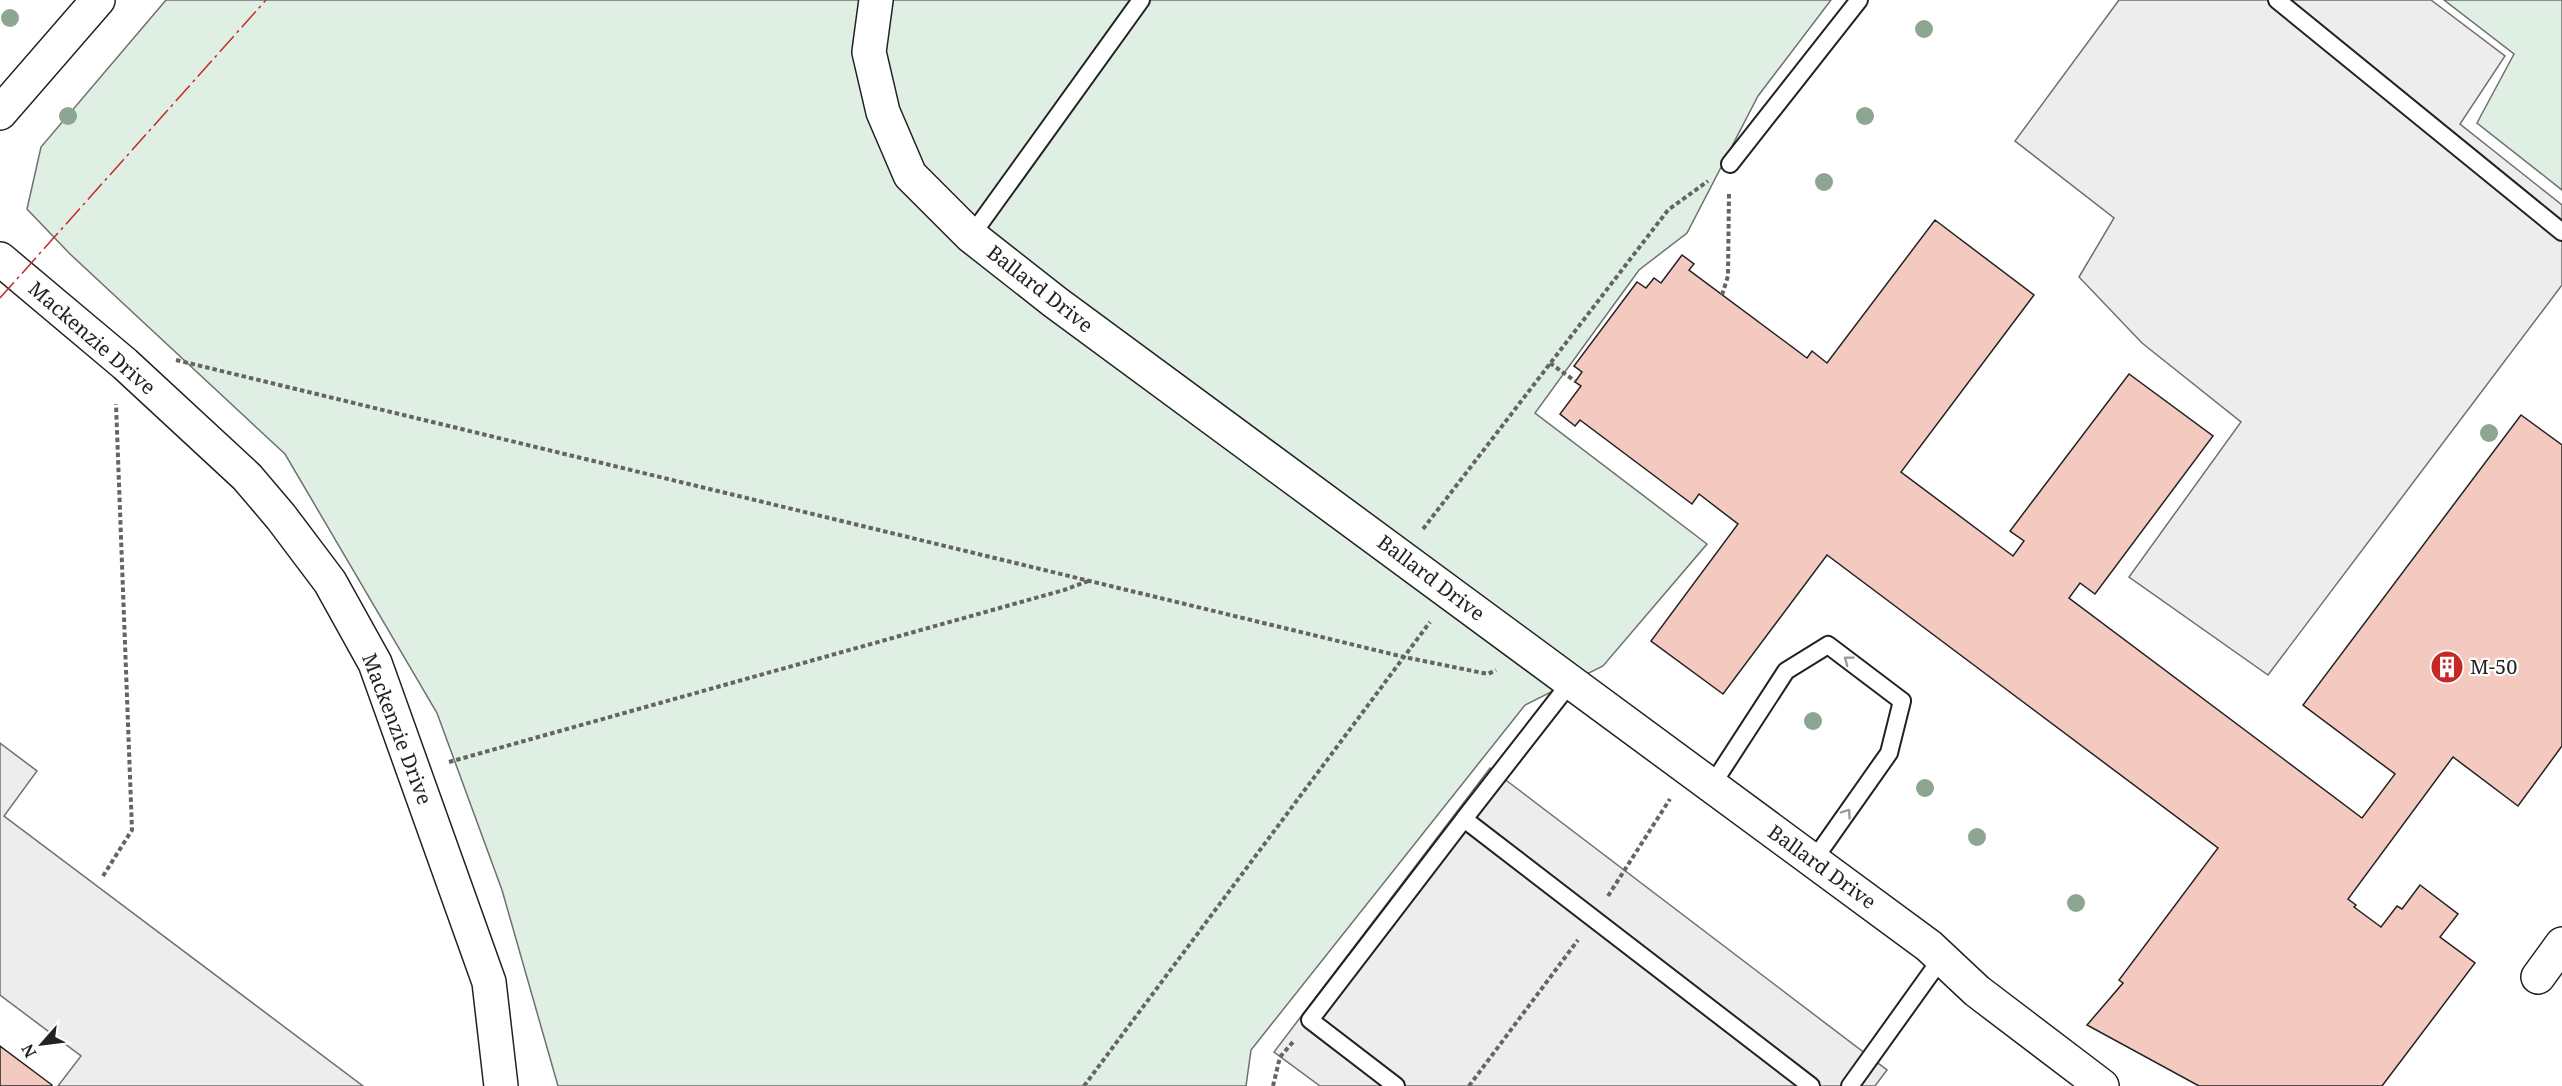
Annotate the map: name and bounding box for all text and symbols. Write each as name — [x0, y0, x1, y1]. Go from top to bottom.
street label: Ballard Drive — [982, 239, 1099, 339]
street label: Mackenzie Drive — [23, 275, 162, 400]
street label: Ballard Drive — [1372, 528, 1490, 627]
street label: Mackenzie Drive — [356, 649, 439, 808]
building icon: M-50 — [2429, 649, 2465, 685]
place label: M-50 — [2470, 653, 2517, 680]
one-way arrow — [1843, 656, 1854, 667]
one-way arrow — [1840, 809, 1851, 820]
street label: Ballard Drive — [1763, 818, 1882, 915]
north arrow — [12, 1014, 72, 1074]
text: N — [16, 1040, 41, 1062]

